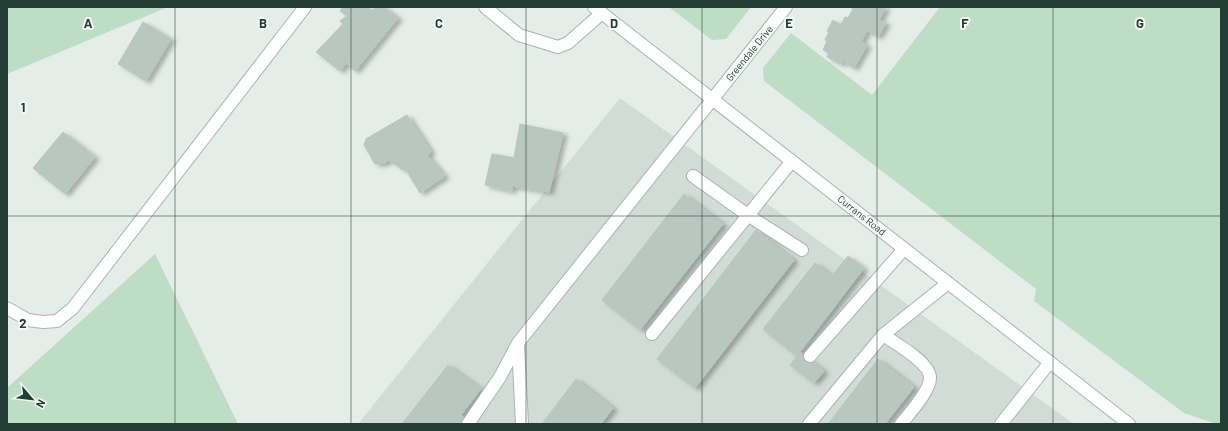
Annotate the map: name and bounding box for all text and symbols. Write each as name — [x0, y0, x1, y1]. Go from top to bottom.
text: A — [84, 15, 93, 31]
text: B — [259, 15, 267, 31]
text: C — [435, 15, 443, 31]
text: D — [610, 15, 618, 31]
text: E — [785, 15, 793, 31]
text: F — [961, 15, 969, 31]
text: G — [1136, 15, 1144, 31]
street label: Greendale Drive — [723, 23, 775, 83]
text: 1 — [21, 99, 25, 115]
street label: Currans Road — [835, 192, 889, 238]
text: 2 — [19, 315, 27, 331]
north arrow — [12, 379, 52, 419]
text: N — [34, 398, 49, 410]

